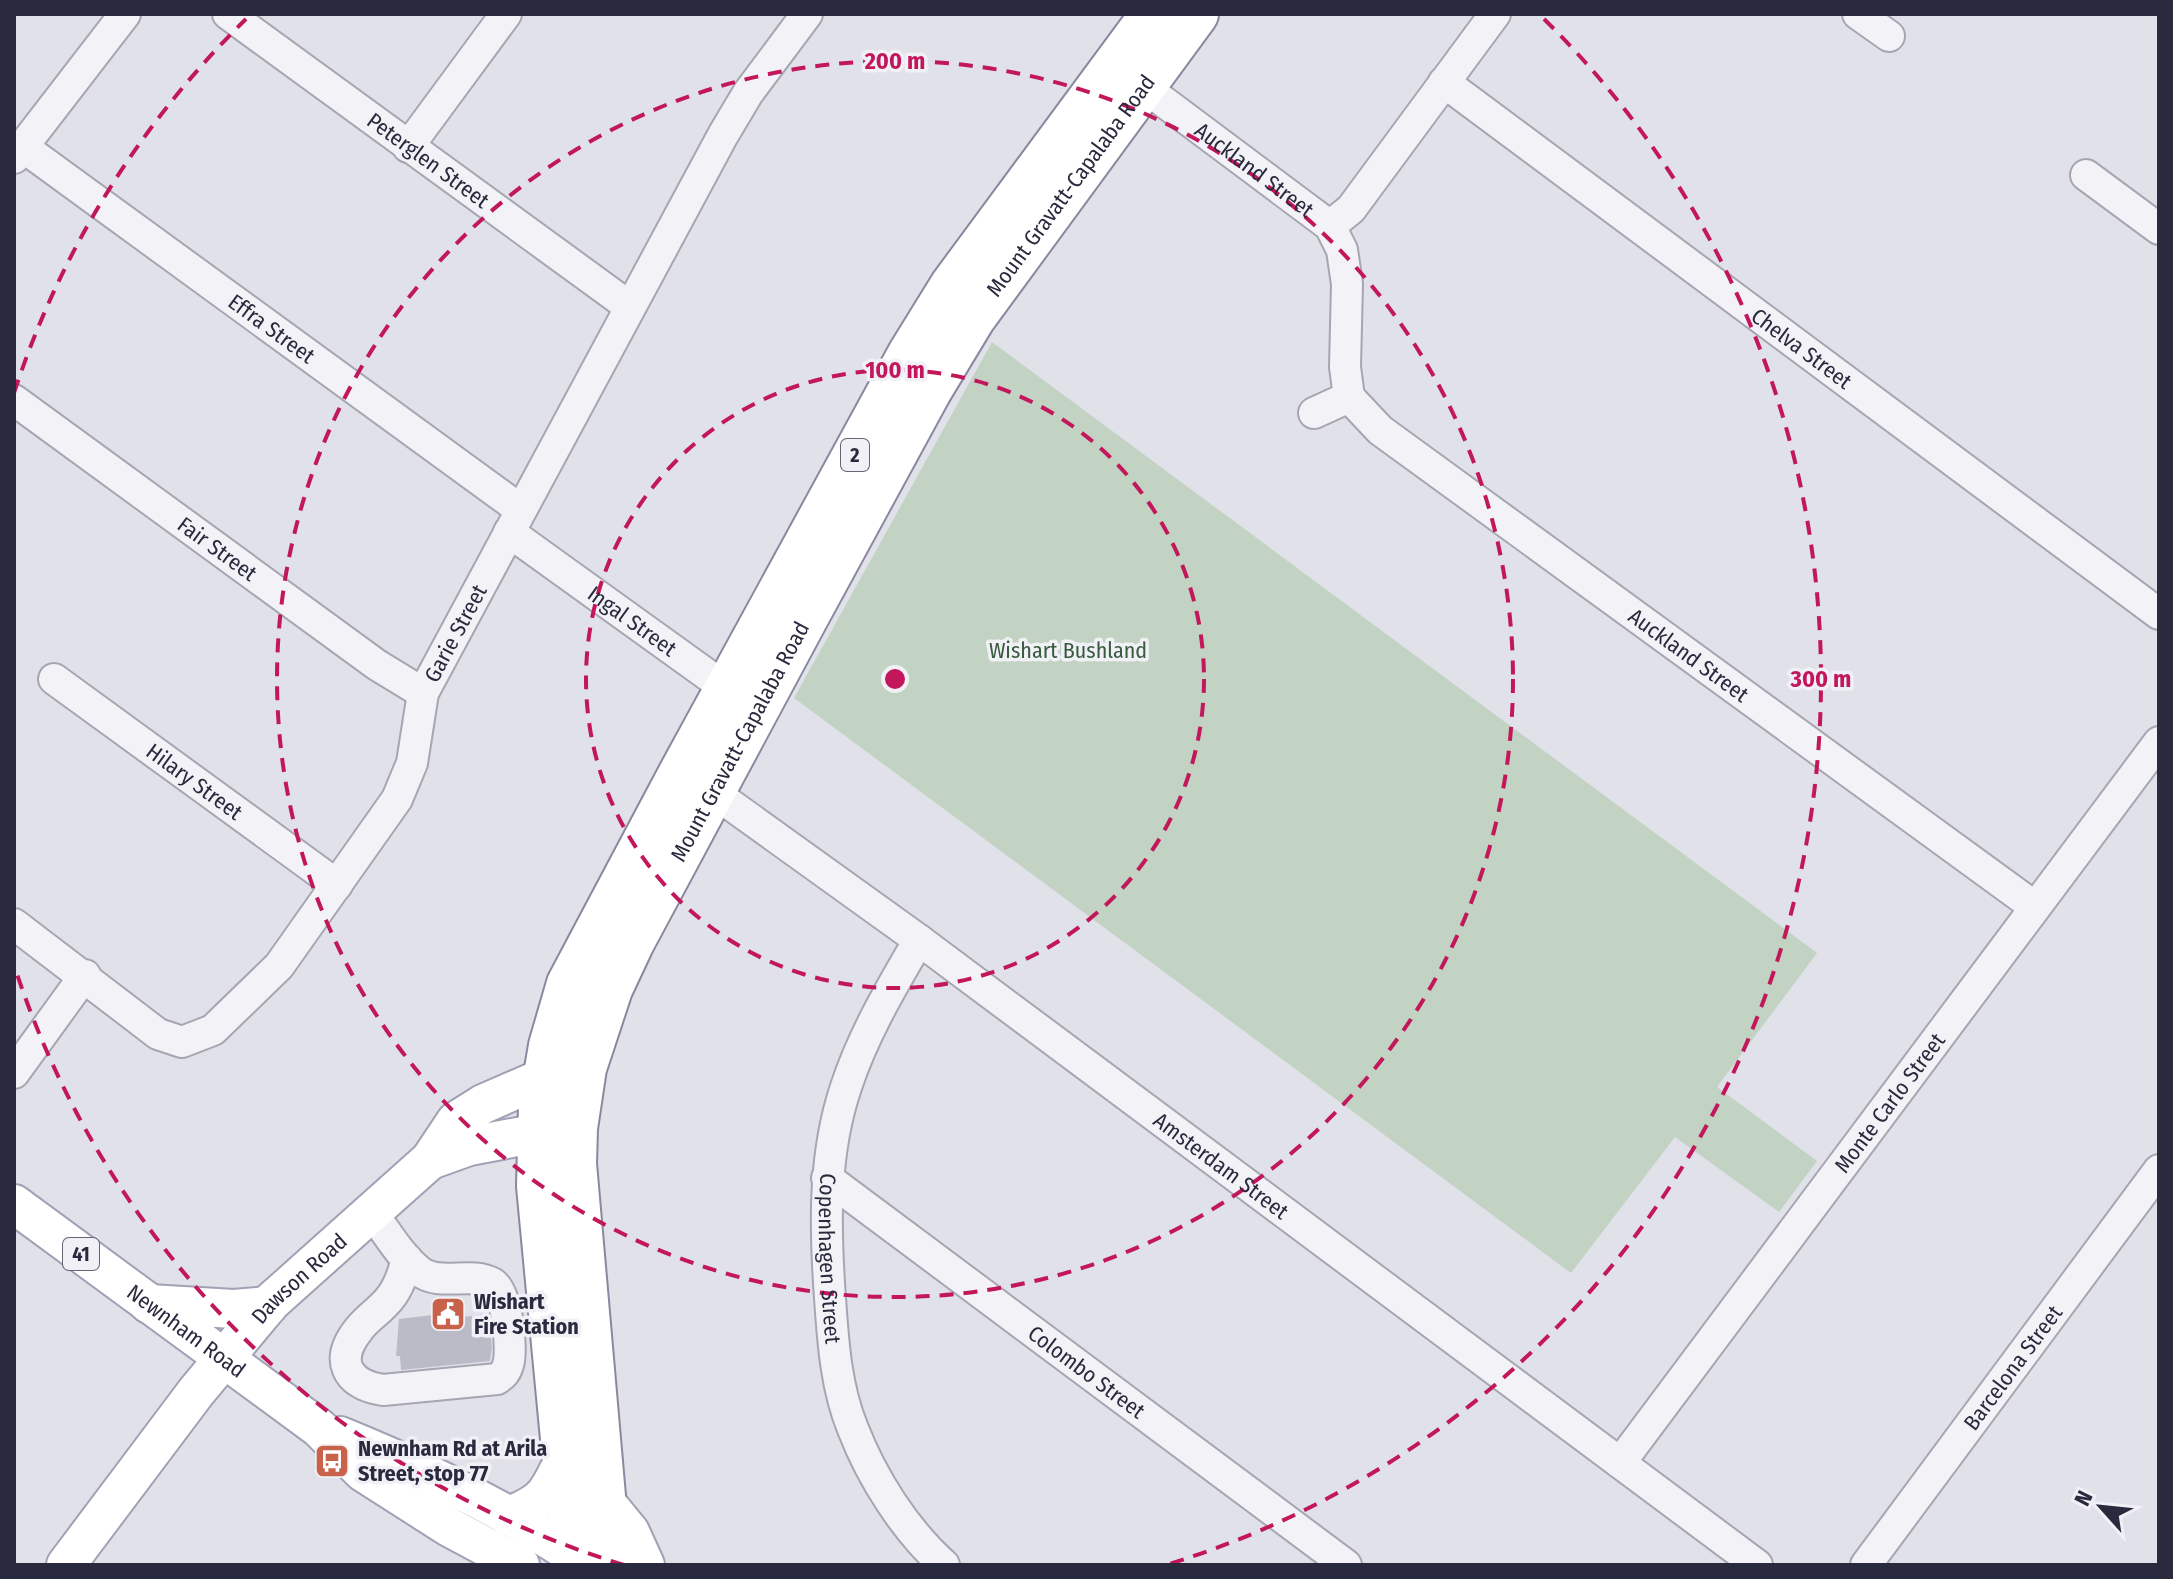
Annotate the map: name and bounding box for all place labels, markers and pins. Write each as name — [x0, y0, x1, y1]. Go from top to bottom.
centre of rings — [881, 665, 909, 693]
place label: Wishart Fire Station — [474, 1288, 579, 1340]
public building icon: Wishart Fire Station — [429, 1295, 467, 1333]
place label: Newnham Rd at Arila Street, stop 77 — [358, 1435, 547, 1487]
bus stop icon: Newnham Rd at Arila Street, stop 77 — [313, 1442, 351, 1480]

